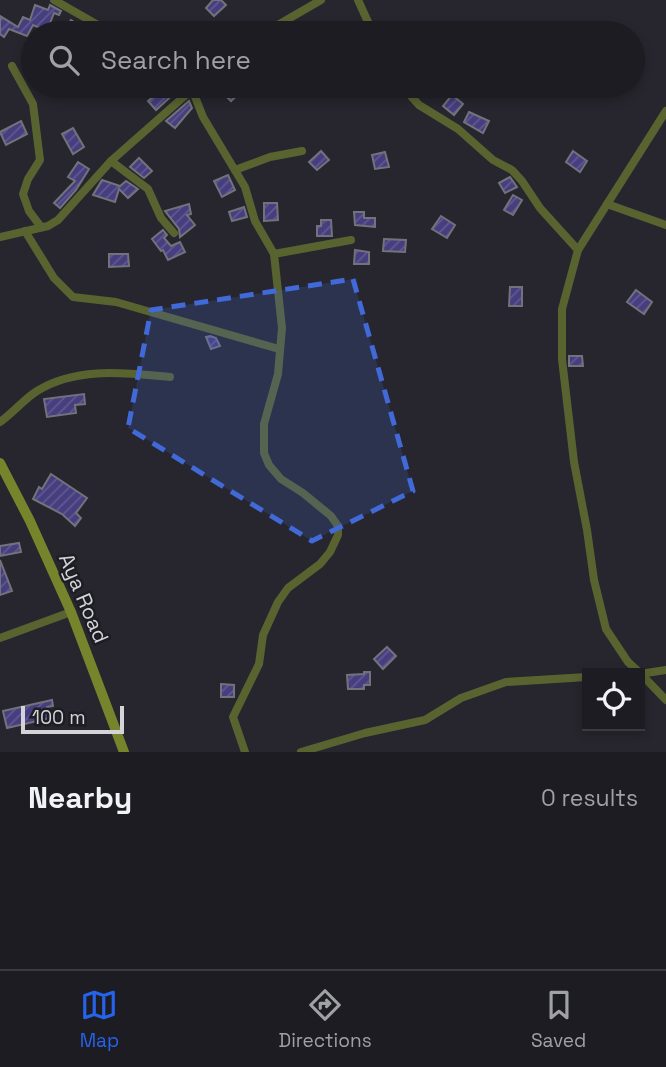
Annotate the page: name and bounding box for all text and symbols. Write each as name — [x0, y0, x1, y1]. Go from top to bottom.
search box — [21, 21, 645, 98]
icon: search — [45, 41, 83, 79]
text: Search here — [101, 43, 251, 77]
street label: Aya Road — [53, 549, 115, 647]
map controls — [582, 668, 645, 731]
button: locate — [582, 668, 645, 731]
scale bar — [21, 703, 124, 735]
text: 100 m — [32, 705, 86, 730]
text: Nearby — [28, 778, 132, 817]
text: 0 results — [541, 783, 638, 813]
tab: Map — [80, 986, 119, 1053]
tab: Directions — [279, 986, 372, 1053]
tab: Saved — [531, 986, 586, 1053]

